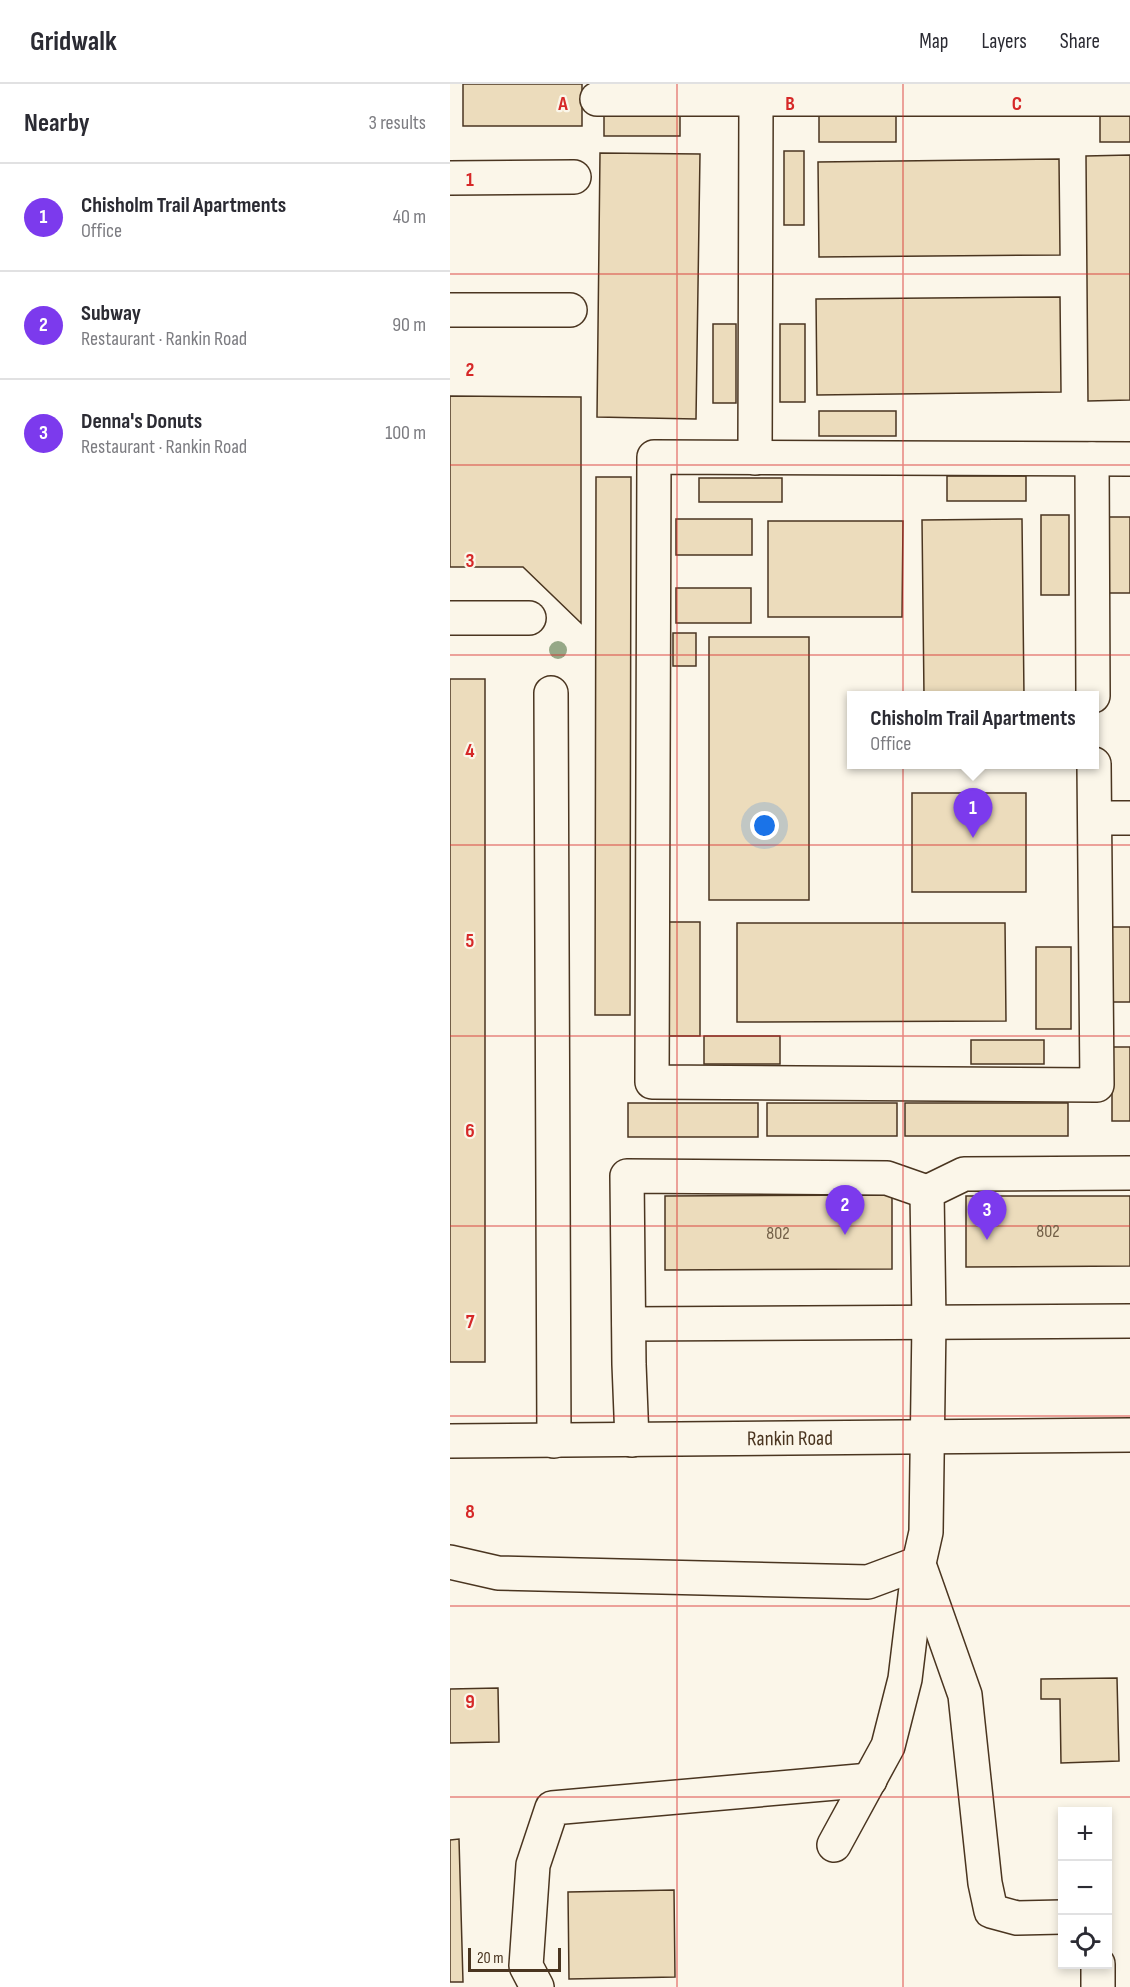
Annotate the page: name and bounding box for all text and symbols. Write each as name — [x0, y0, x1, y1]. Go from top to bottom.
text: Gridwalk — [30, 25, 117, 58]
text: Map — [919, 29, 948, 54]
text: Layers — [981, 29, 1027, 54]
text: Share — [1060, 29, 1100, 54]
text: A — [557, 92, 568, 116]
text: B — [785, 92, 795, 116]
text: C — [1012, 92, 1022, 116]
text: Nearby — [24, 108, 90, 139]
text: 3 results — [369, 111, 426, 135]
text: 1 — [466, 168, 474, 192]
text: Chisholm Trail Apartments — [81, 192, 286, 219]
text: 1 — [40, 205, 47, 229]
text: 40 m — [393, 205, 426, 229]
text: Office — [81, 219, 122, 243]
text: Subway — [81, 300, 141, 327]
text: 2 — [39, 313, 48, 337]
text: 90 m — [392, 313, 426, 337]
text: Restaurant · Rankin Road — [81, 327, 247, 351]
text: 2 — [466, 358, 474, 382]
text: Denna's Donuts — [81, 408, 202, 435]
text: 3 — [39, 421, 48, 445]
text: 100 m — [385, 421, 426, 445]
text: Restaurant · Rankin Road — [81, 435, 247, 459]
text: 3 — [466, 549, 475, 573]
popup — [847, 691, 1099, 769]
text: Chisholm Trail Apartments — [870, 705, 1076, 732]
text: Office — [870, 732, 911, 756]
text: 4 — [465, 739, 475, 763]
pin: 1 — [954, 788, 992, 838]
your location — [750, 811, 779, 840]
text: 5 — [466, 929, 475, 953]
text: 6 — [465, 1119, 475, 1143]
pin: 2 — [826, 1186, 864, 1235]
pin: 3 — [968, 1190, 1006, 1240]
house number: 802 — [1036, 1221, 1060, 1242]
house number: 802 — [766, 1223, 790, 1244]
text: 7 — [466, 1310, 475, 1334]
street label: Rankin Road — [747, 1426, 833, 1451]
text: 8 — [465, 1500, 475, 1524]
text: 9 — [465, 1690, 475, 1714]
map controls — [1058, 1807, 1112, 1969]
button: + — [1058, 1807, 1112, 1861]
button: − — [1058, 1861, 1112, 1915]
button: locate — [1058, 1915, 1112, 1969]
scale bar — [468, 1945, 561, 1972]
text: 20 m — [477, 1949, 504, 1968]

